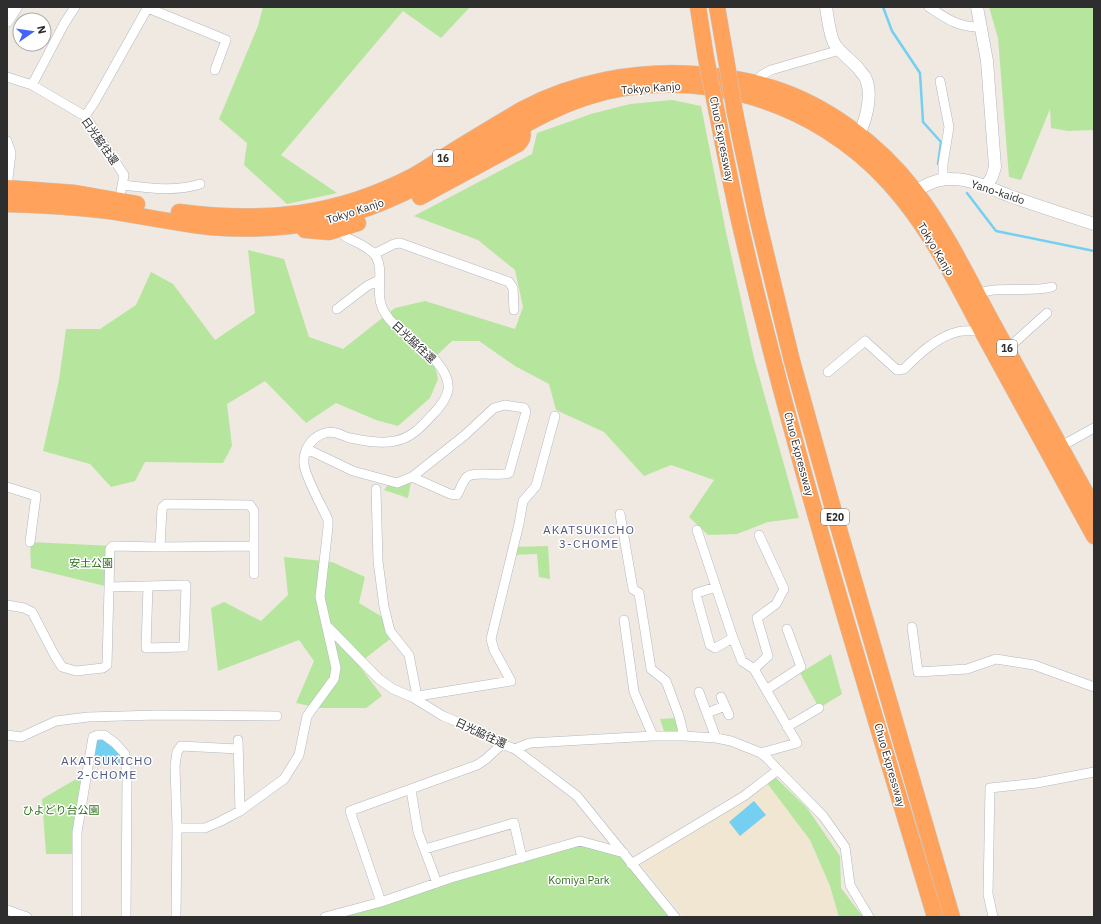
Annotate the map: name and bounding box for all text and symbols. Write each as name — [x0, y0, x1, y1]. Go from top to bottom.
north arrow — [12, 12, 52, 52]
text: N — [34, 24, 49, 35]
street label: Tokyo Kanjo — [621, 79, 681, 97]
street label: Chuo Expressway — [707, 95, 737, 183]
street label: 日光脇往還 — [78, 114, 122, 168]
road number: 16 — [433, 150, 453, 166]
street label: Yano-kaido — [969, 177, 1027, 207]
street label: Tokyo Kanjo — [325, 195, 385, 227]
street label: Tokyo Kanjo — [915, 220, 957, 278]
street label: 日光脇往還 — [389, 318, 439, 366]
road number: 16 — [997, 340, 1017, 356]
street label: Chuo Expressway — [781, 410, 817, 498]
road number: E20 — [821, 509, 849, 525]
district label: AKATSUKICHO 3-CHOME — [543, 522, 635, 551]
park label: 安土公園 — [69, 556, 113, 570]
street label: 日光脇往還 — [453, 715, 509, 751]
street label: Chuo Expressway — [871, 721, 909, 809]
district label: AKATSUKICHO 2-CHOME — [61, 753, 153, 782]
park label: ひよどり台公園 — [23, 803, 100, 817]
park label: Komiya Park — [548, 873, 610, 887]

